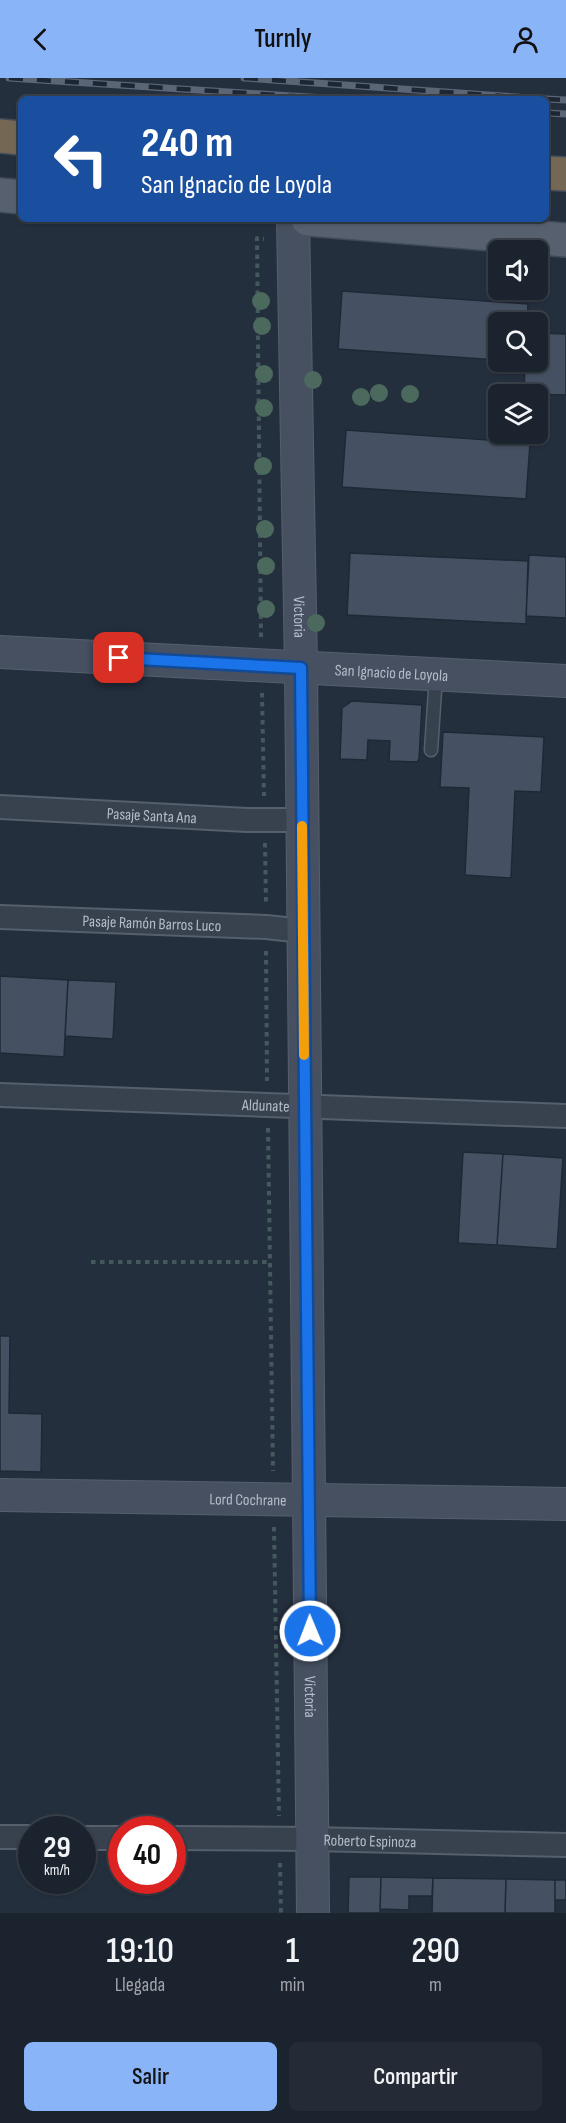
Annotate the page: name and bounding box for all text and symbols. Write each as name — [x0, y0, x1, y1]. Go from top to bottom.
icon: back — [24, 23, 57, 56]
text: Turnly — [254, 23, 312, 55]
icon: person — [509, 23, 542, 56]
text: 240 m — [141, 118, 233, 169]
icon: left — [42, 120, 120, 198]
text: San Ignacio de Loyola — [141, 169, 332, 201]
map controls — [488, 240, 548, 444]
button: sound — [488, 240, 548, 300]
button: search — [488, 312, 548, 372]
button: layers — [488, 384, 548, 444]
street label: Victoria — [289, 596, 308, 638]
pin — [93, 632, 144, 683]
icon: arrive — [102, 641, 135, 674]
street label: San Ignacio de Loyola — [334, 661, 449, 686]
street label: Pasaje Santa Ana — [106, 805, 197, 828]
street label: Pasaje Ramón Barros Luco — [82, 912, 222, 936]
street label: Aldunate — [241, 1096, 290, 1117]
street label: Lord Cochrane — [209, 1490, 287, 1511]
position arrow — [278, 1599, 342, 1663]
street label: Victoria — [300, 1676, 319, 1718]
speed limit sign: 40 — [108, 1816, 186, 1894]
text: 29 — [43, 1830, 71, 1866]
street label: Roberto Espinoza — [323, 1831, 417, 1852]
text: km/h — [44, 1861, 70, 1880]
text: 19:10 — [106, 1930, 174, 1973]
text: 1 — [286, 1930, 299, 1973]
text: 290 — [411, 1930, 460, 1973]
text: Llegada — [115, 1973, 165, 1997]
text: min — [280, 1973, 305, 1997]
text: m — [429, 1973, 442, 1997]
button: Salir — [24, 2042, 277, 2111]
button: Compartir — [289, 2042, 542, 2111]

